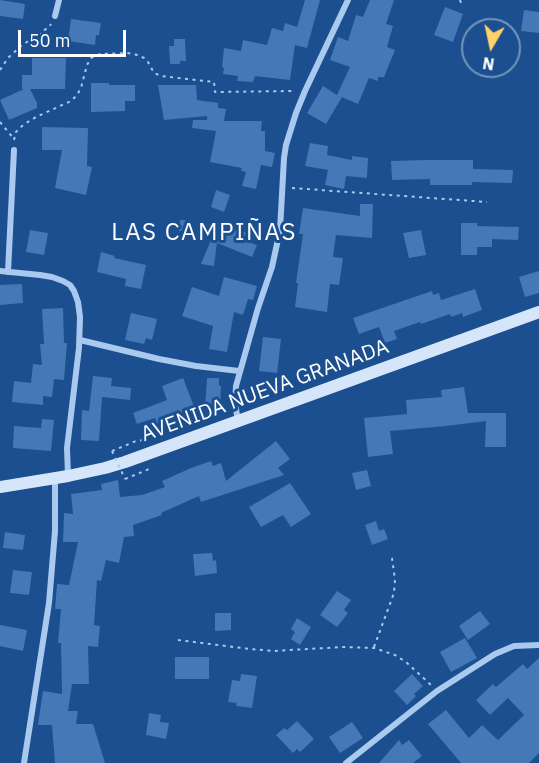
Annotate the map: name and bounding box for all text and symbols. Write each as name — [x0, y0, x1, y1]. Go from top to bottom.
scale bar — [21, 18, 129, 56]
north arrow — [461, 18, 521, 78]
text: 50 m — [29, 29, 71, 52]
text: N — [481, 53, 496, 75]
district label: LAS CAMPIÑAS — [111, 219, 297, 247]
street label: AVENIDA NUEVA GRANADA — [138, 334, 392, 448]

